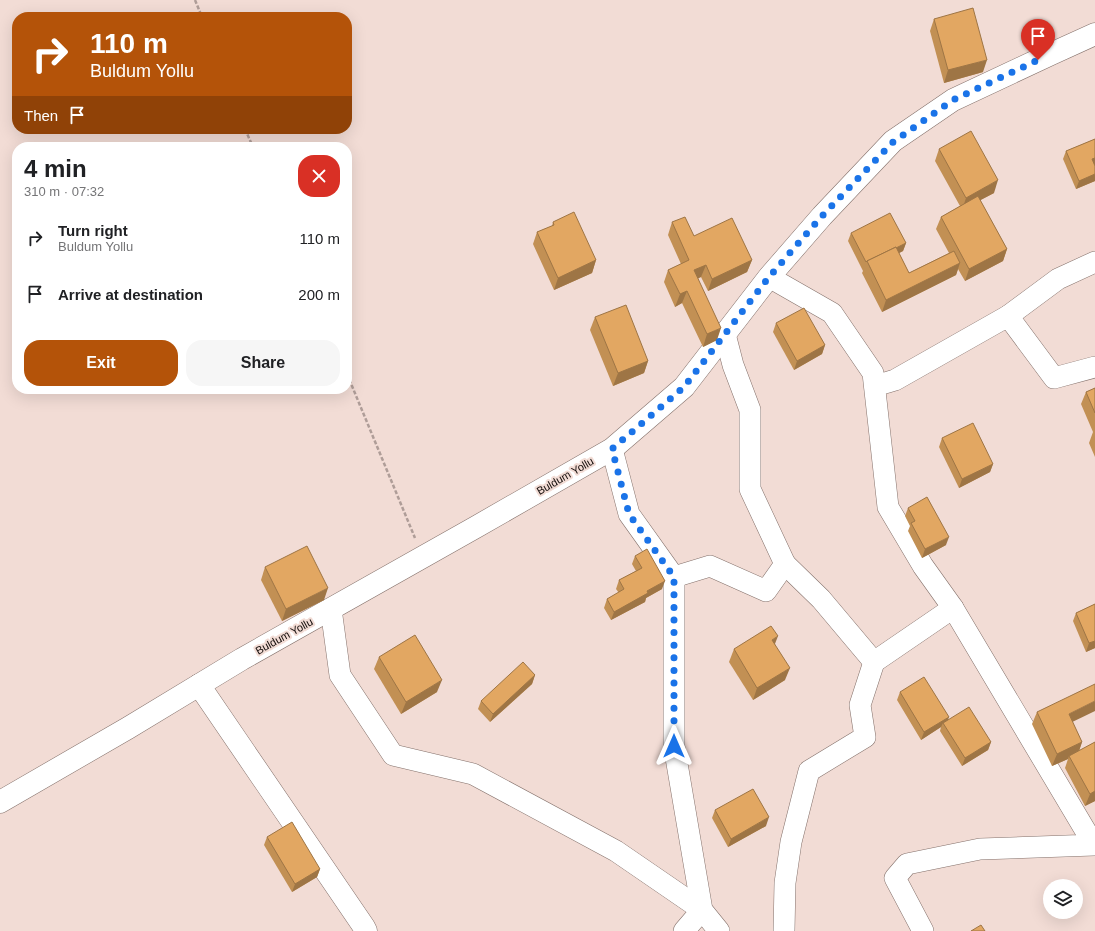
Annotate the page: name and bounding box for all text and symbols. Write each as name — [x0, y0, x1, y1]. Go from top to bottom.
pin — [1021, 19, 1055, 60]
icon: arrive — [1027, 25, 1049, 47]
icon: right — [24, 28, 76, 80]
text: 110 m — [90, 28, 168, 59]
text: Buldum Yollu — [90, 61, 194, 81]
icon: arrive — [66, 104, 88, 126]
text: Then — [24, 107, 58, 124]
text: 4 min — [24, 155, 87, 182]
button: close — [298, 155, 340, 197]
text: 310 m · 07:32 — [24, 184, 104, 199]
text: Turn right — [58, 222, 128, 239]
icon: right — [24, 227, 46, 249]
text: 110 m — [299, 230, 340, 247]
text: Buldum Yollu — [58, 239, 133, 254]
icon: arrive — [24, 283, 46, 305]
text: Arrive at destination — [58, 286, 203, 303]
text: 200 m — [298, 286, 340, 303]
button: Exit — [24, 340, 178, 386]
button: Share — [186, 340, 340, 386]
street label: Buldum Yollu — [534, 455, 596, 497]
street label: Buldum Yollu — [253, 615, 315, 657]
position arrow — [653, 725, 695, 767]
map controls — [1043, 879, 1083, 919]
button: layers — [1043, 879, 1083, 919]

